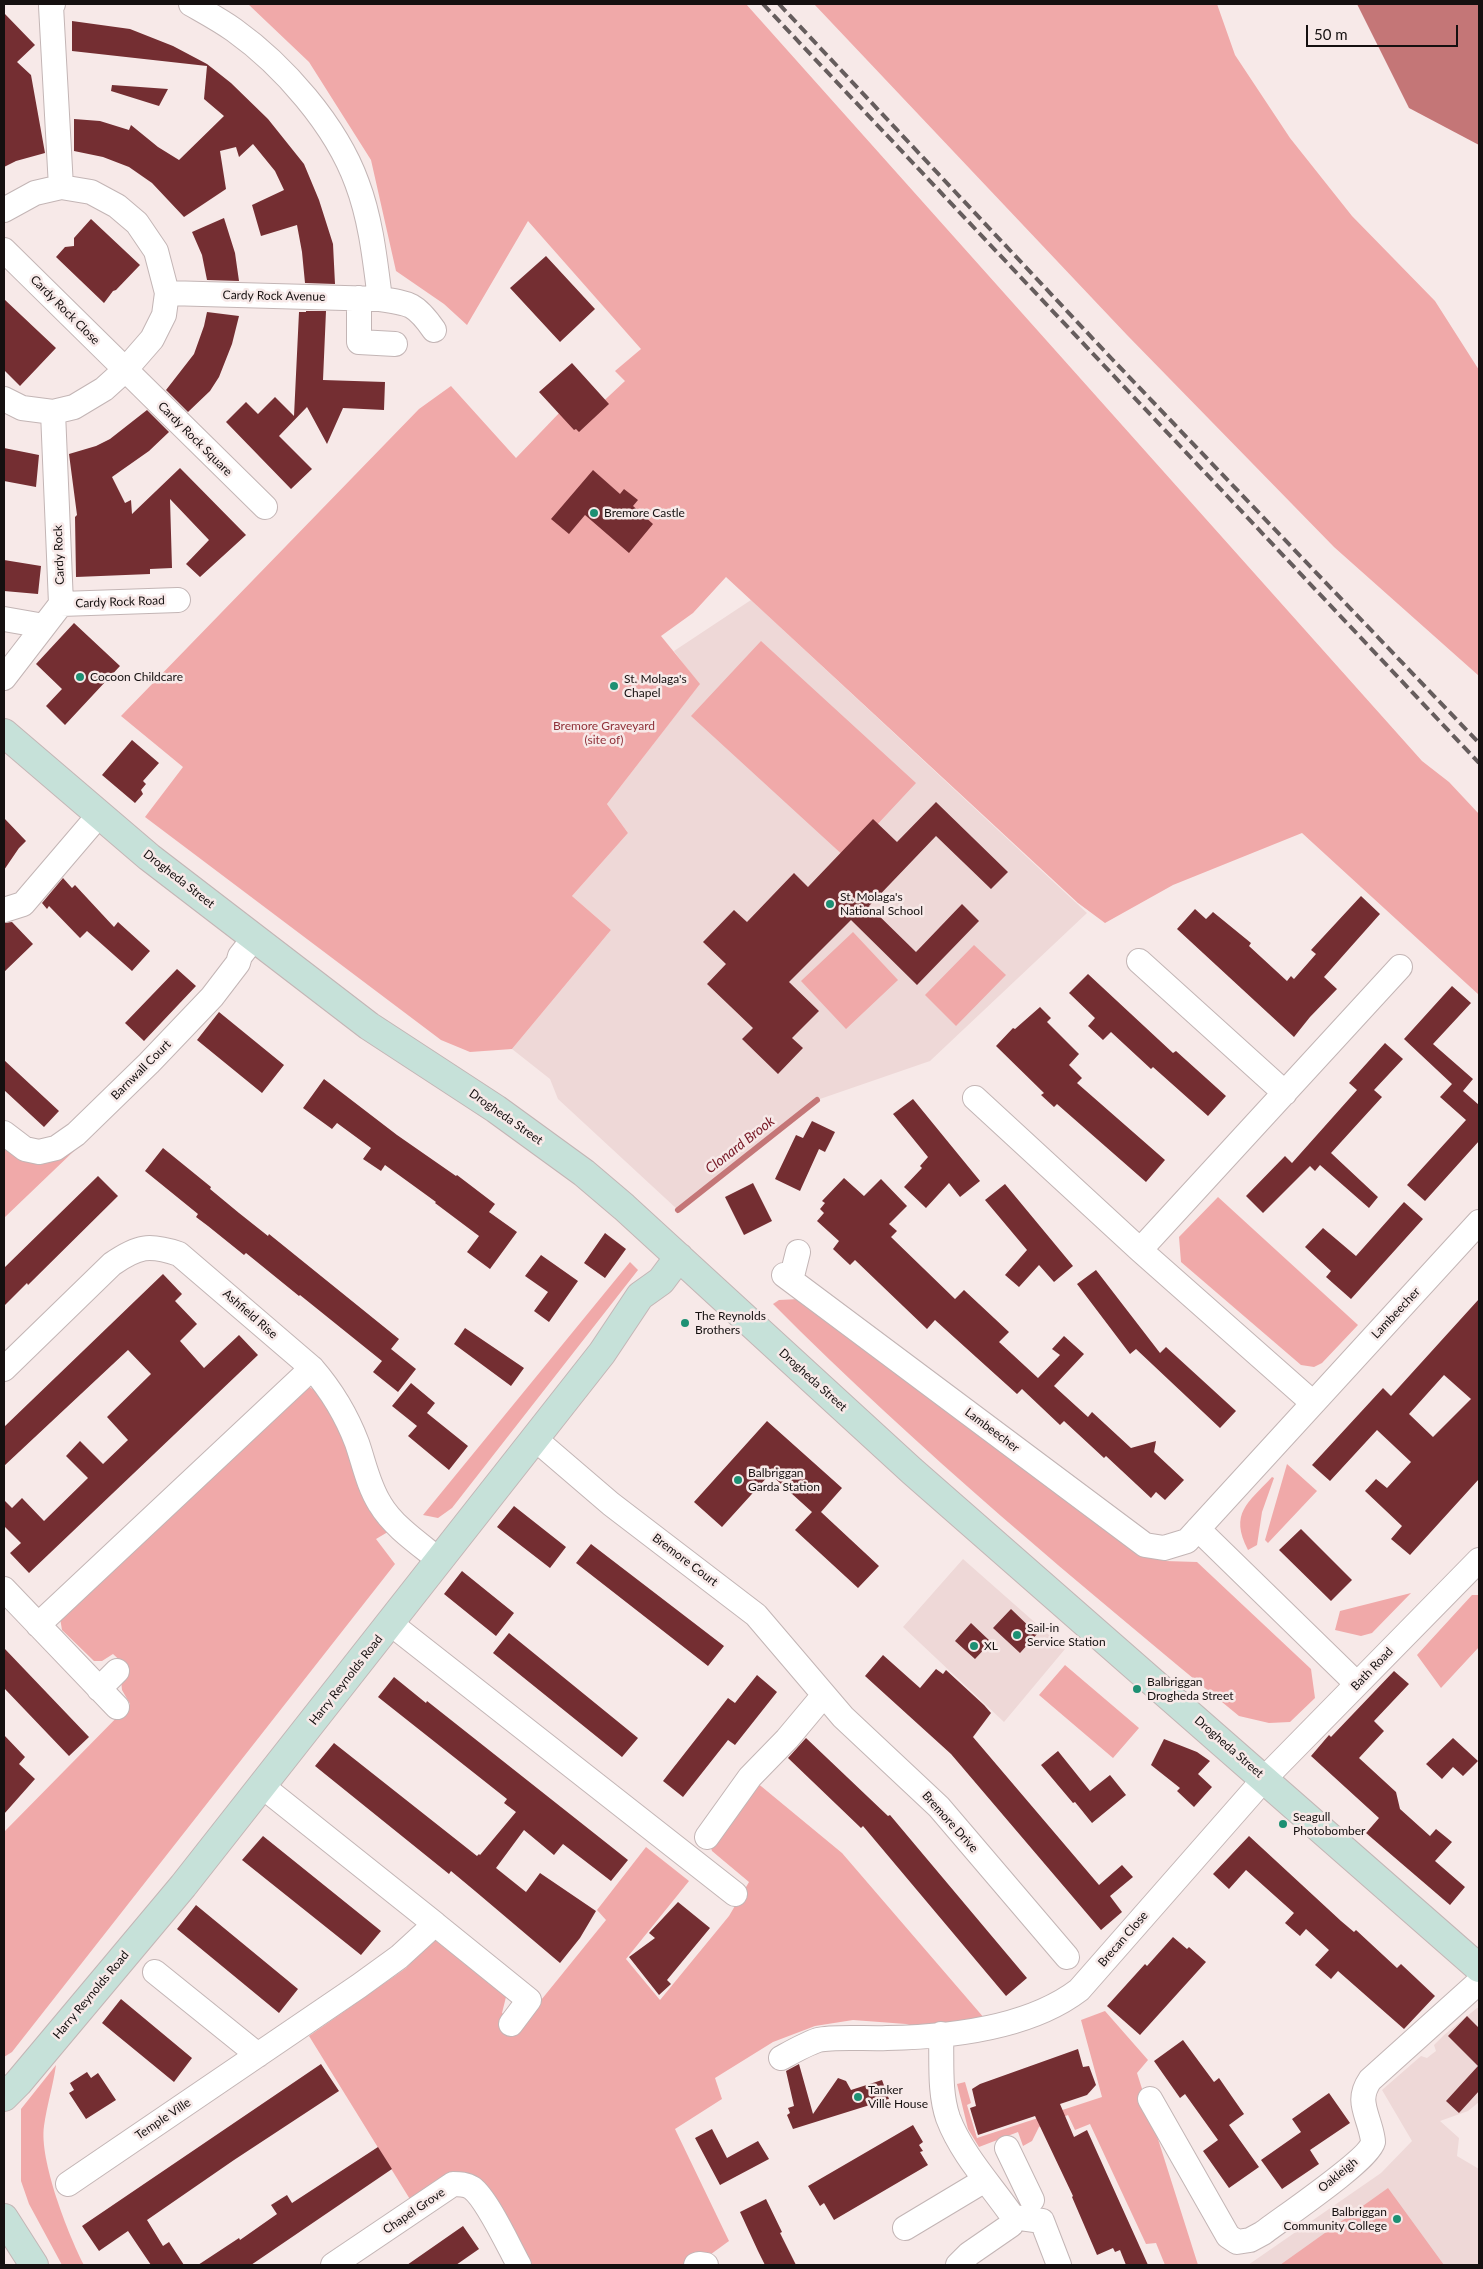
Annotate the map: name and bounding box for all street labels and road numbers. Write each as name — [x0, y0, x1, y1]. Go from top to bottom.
street label: Cardy Rock Close — [27, 272, 103, 348]
street label: Cardy Rock Avenue — [223, 288, 325, 304]
street label: Cardy Rock Square — [155, 399, 235, 479]
street label: Cardy Rock — [51, 525, 67, 585]
street label: Cardy Rock Road — [75, 593, 165, 611]
street label: Drogheda Street — [140, 847, 218, 911]
street label: Barnwall Court — [108, 1037, 174, 1103]
street label: Drogheda Street — [466, 1086, 546, 1148]
street label: Lambeecher — [1369, 1284, 1423, 1342]
street label: Ashfield Rise — [220, 1286, 280, 1342]
street label: Drogheda Street — [776, 1346, 850, 1414]
street label: Lambeecher — [962, 1405, 1022, 1455]
street label: Bremore Court — [649, 1531, 721, 1589]
street label: Harry Reynolds Road — [306, 1632, 386, 1728]
street label: Bath Road — [1348, 1644, 1396, 1694]
street label: Drogheda Street — [1192, 1713, 1266, 1781]
street label: Bremore Drive — [919, 1789, 981, 1855]
street label: Brecan Close — [1095, 1908, 1151, 1970]
street label: Harry Reynolds Road — [50, 1948, 132, 2042]
street label: Temple Ville — [133, 2095, 193, 2143]
street label: Oakleigh — [1315, 2155, 1361, 2195]
street label: Chapel Grove — [380, 2185, 448, 2237]

